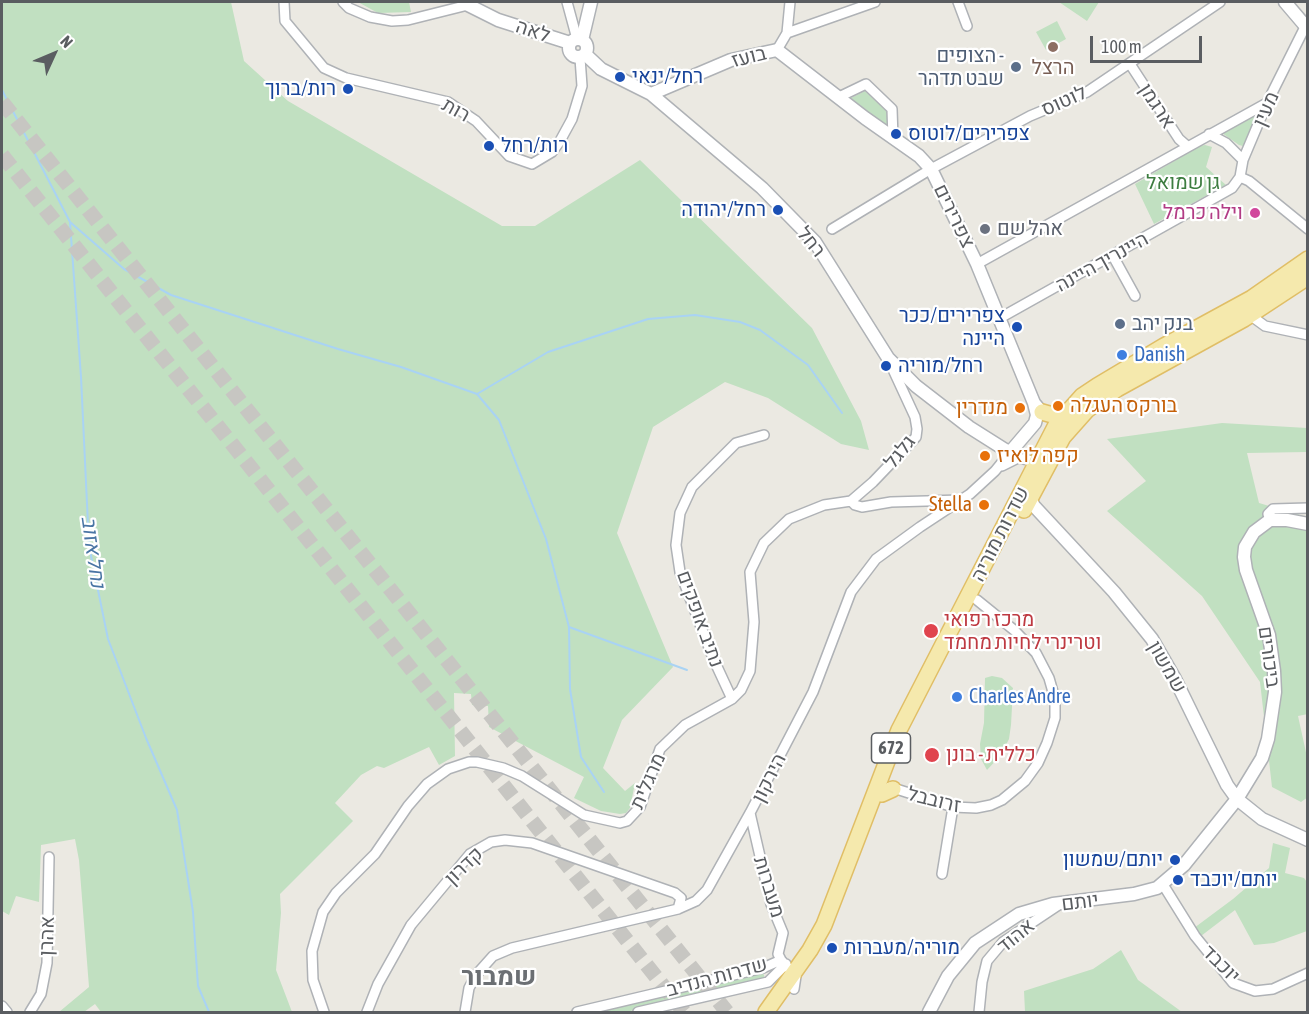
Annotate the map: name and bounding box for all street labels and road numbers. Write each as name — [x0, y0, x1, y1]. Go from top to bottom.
street label: לאה — [513, 14, 553, 48]
street label: בועז — [729, 41, 769, 73]
street label: ארגמן — [1134, 79, 1180, 133]
street label: לוטוס — [1038, 80, 1090, 122]
street label: מעין — [1248, 88, 1284, 130]
street label: רות — [438, 93, 474, 127]
street label: צפרירים — [928, 180, 980, 252]
street label: רחל — [792, 222, 830, 262]
street label: היינריך היינה — [1051, 227, 1153, 297]
street label: גלגל — [879, 430, 921, 474]
street label: שדרות מוריה — [966, 482, 1034, 586]
street label: נתיב אופקים — [671, 567, 729, 671]
street label: ביכורים — [1253, 625, 1285, 689]
street label: שמשון — [1143, 637, 1191, 697]
road number: 672 — [872, 733, 910, 763]
street label: מרגלית — [625, 749, 671, 813]
street label: הירקון — [747, 750, 791, 806]
street label: זרובבל — [905, 782, 963, 818]
street label: קדרון — [440, 842, 488, 890]
street label: מעברות — [748, 853, 790, 921]
street label: יותם — [1060, 888, 1100, 916]
street label: אהוד — [993, 914, 1039, 958]
street label: אהרן — [34, 916, 60, 956]
street label: יוכבד — [1197, 940, 1245, 988]
street label: שדרות הנדיב — [664, 952, 770, 1002]

